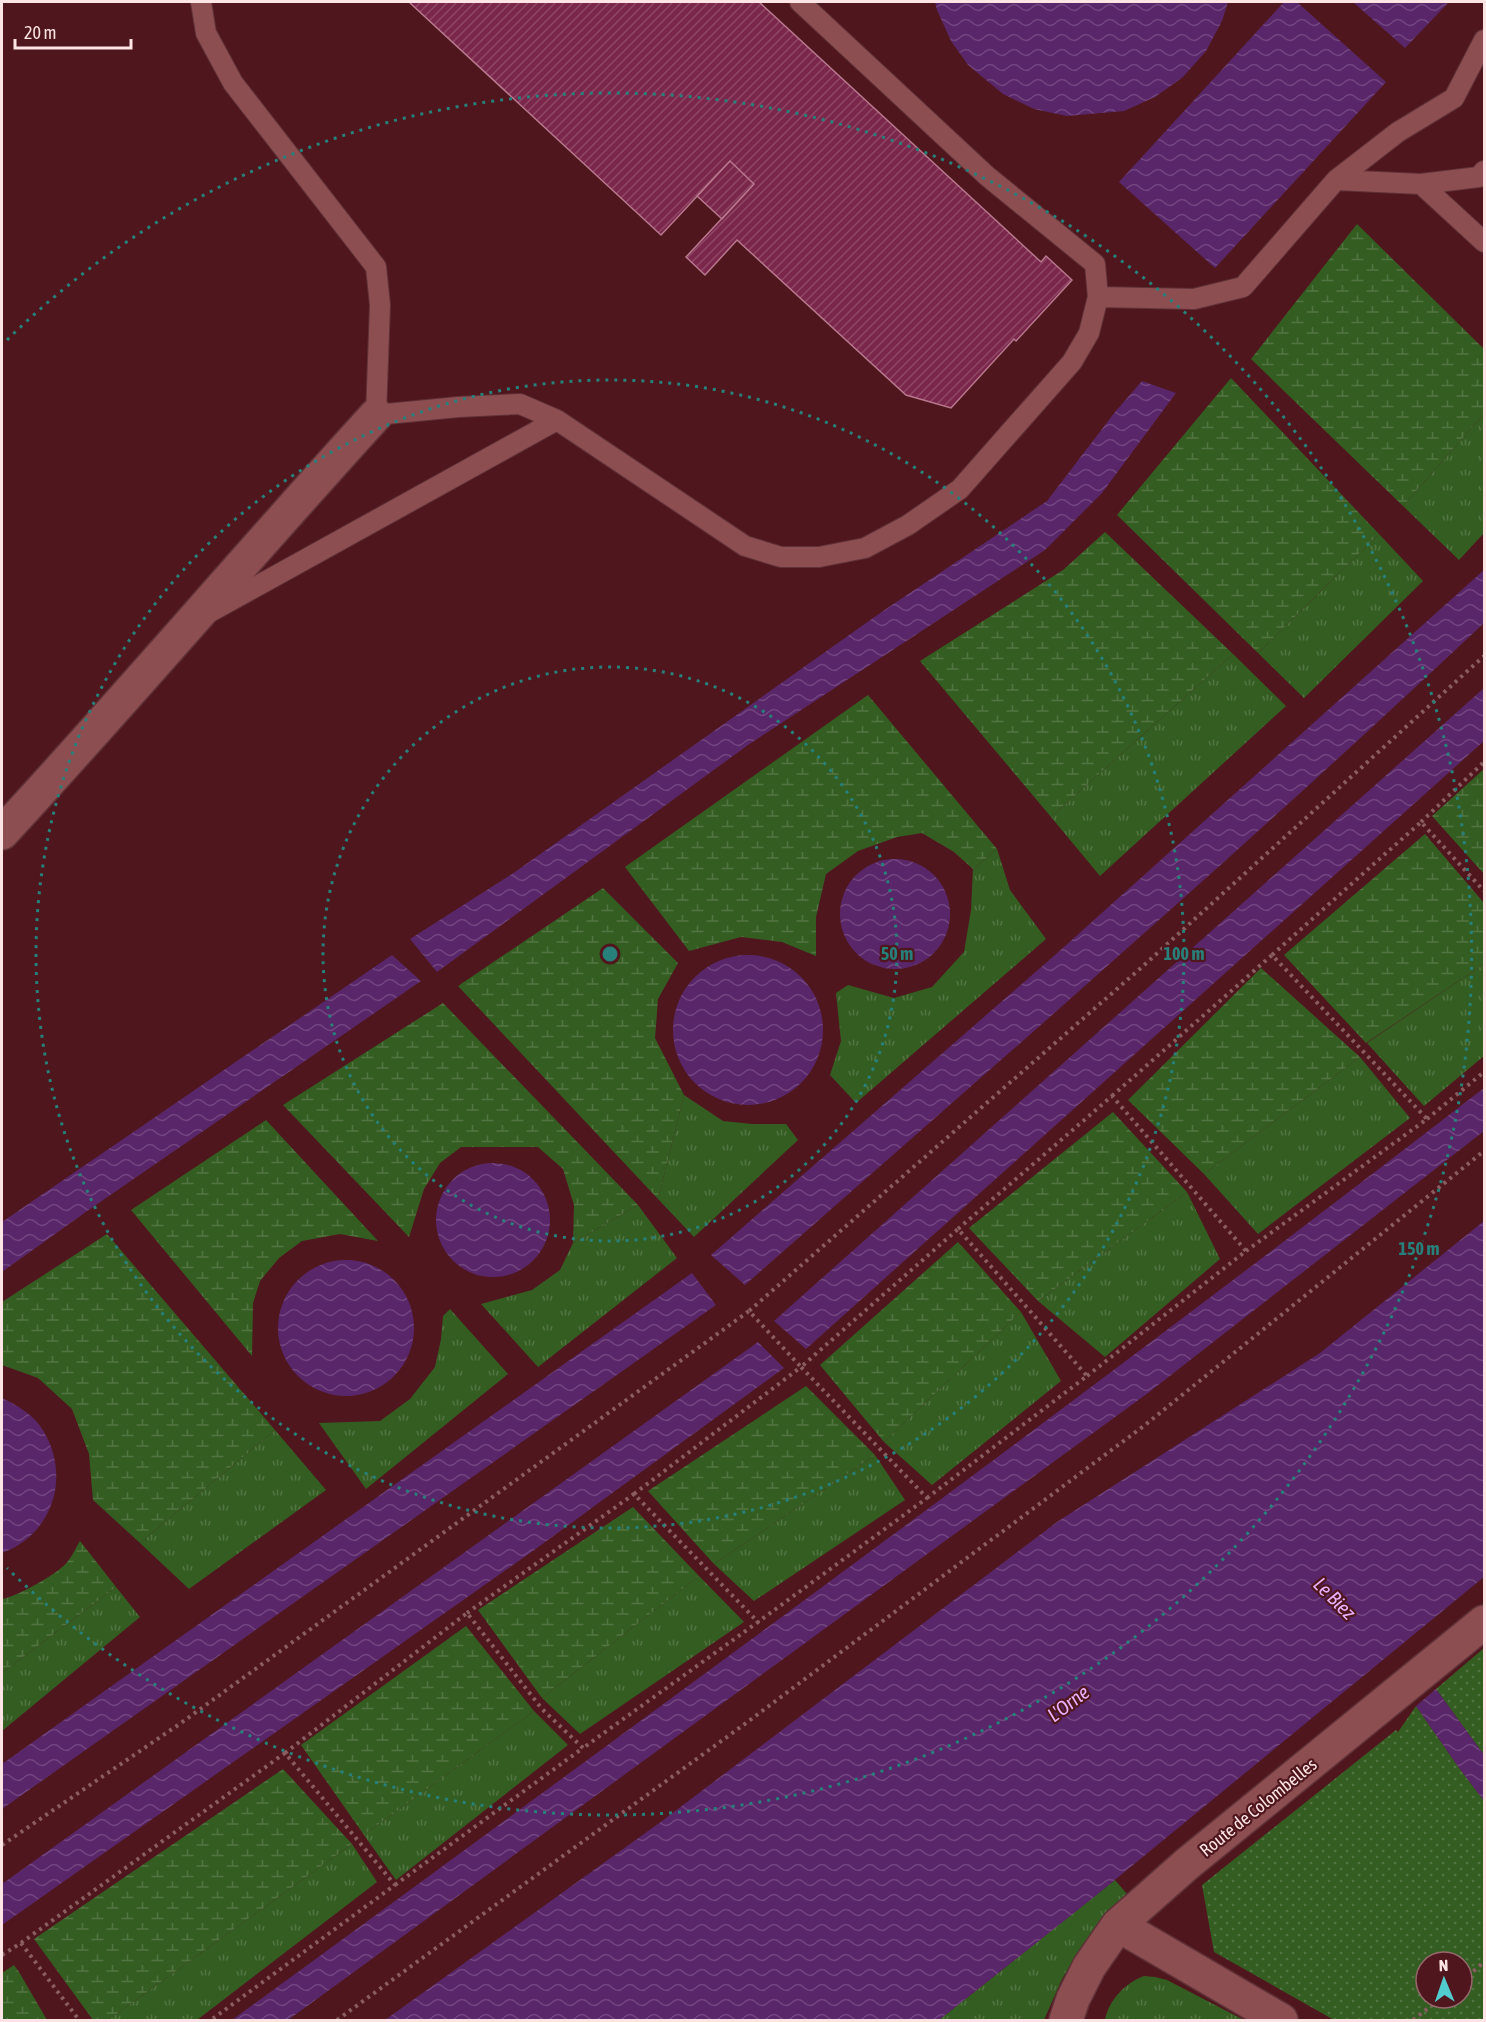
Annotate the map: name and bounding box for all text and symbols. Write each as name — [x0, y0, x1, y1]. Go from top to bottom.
scale bar — [15, 12, 130, 50]
text: 20 m — [24, 22, 56, 43]
text: 50 m — [881, 943, 913, 964]
text: 100 m — [1164, 943, 1204, 964]
centre of rings — [600, 944, 620, 964]
text: 150 m — [1399, 1238, 1439, 1259]
water label: Le Biez — [1309, 1572, 1361, 1624]
water label: L'Orne — [1043, 1680, 1093, 1726]
street label: Route de Colombelles — [1195, 1753, 1321, 1861]
north arrow — [1414, 1950, 1474, 2010]
text: N — [1438, 1956, 1449, 1974]

